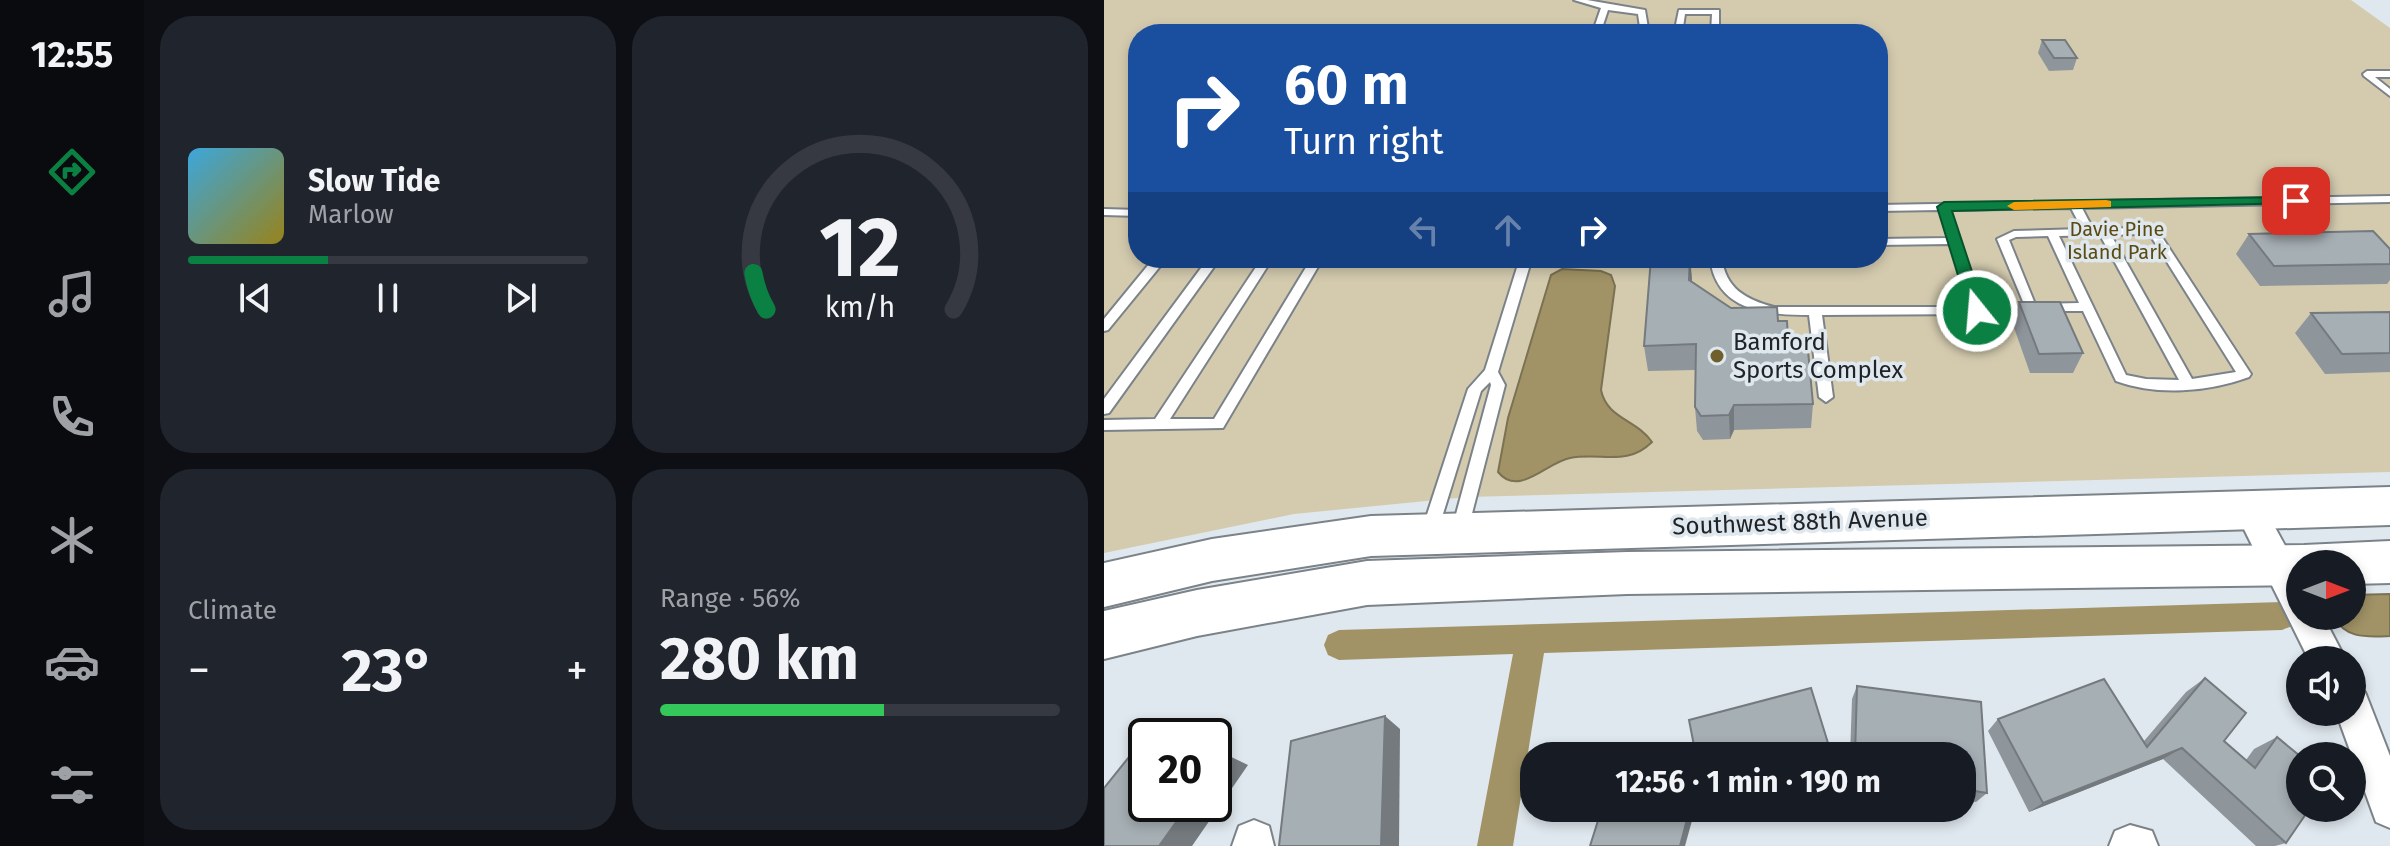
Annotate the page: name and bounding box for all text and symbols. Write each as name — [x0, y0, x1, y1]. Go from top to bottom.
text: 12:55 — [31, 33, 113, 77]
text: 60 m — [1284, 52, 1409, 119]
icon: right — [1152, 56, 1256, 160]
text: Turn right — [1284, 120, 1444, 164]
icon: directions — [44, 144, 100, 200]
text: Slow Tide — [308, 163, 440, 199]
pin — [2262, 167, 2330, 235]
icon: arrive — [2274, 179, 2318, 223]
text: 12 — [819, 198, 901, 298]
text: Marlow — [308, 199, 394, 230]
icon: left — [1402, 208, 1446, 252]
icon: ahead — [1486, 208, 1530, 252]
icon: right — [1570, 208, 1614, 252]
park label: Davie Pine Island Park — [2067, 217, 2168, 264]
icon: music — [44, 266, 100, 322]
position arrow — [1935, 269, 2019, 353]
icon: previous — [233, 276, 277, 320]
icon: pause — [366, 276, 410, 320]
icon: next — [499, 276, 543, 320]
text: km/h — [825, 290, 895, 325]
place label: Bamford Sports Complex — [1733, 328, 1903, 384]
marker: Bamford Sports Complex — [1708, 347, 1726, 365]
icon: phone — [44, 389, 100, 445]
street label: Southwest 88th Avenue — [1672, 504, 1928, 540]
icon: climate — [44, 512, 100, 568]
north arrow — [2286, 550, 2366, 630]
map controls — [2286, 550, 2366, 822]
text: Range · 56% — [660, 583, 801, 614]
text: Climate — [188, 595, 277, 626]
text: 280 km — [660, 623, 859, 695]
icon: car — [44, 634, 100, 690]
text: 23° — [341, 635, 435, 707]
text: − — [188, 644, 210, 697]
text: + — [566, 644, 588, 697]
button: sound — [2286, 646, 2366, 726]
speed limit sign: 20 — [1128, 718, 1232, 822]
button: search — [2286, 742, 2366, 822]
icon: filters — [44, 757, 100, 813]
text: 12:56 · 1 min · 190 m — [1615, 764, 1881, 800]

